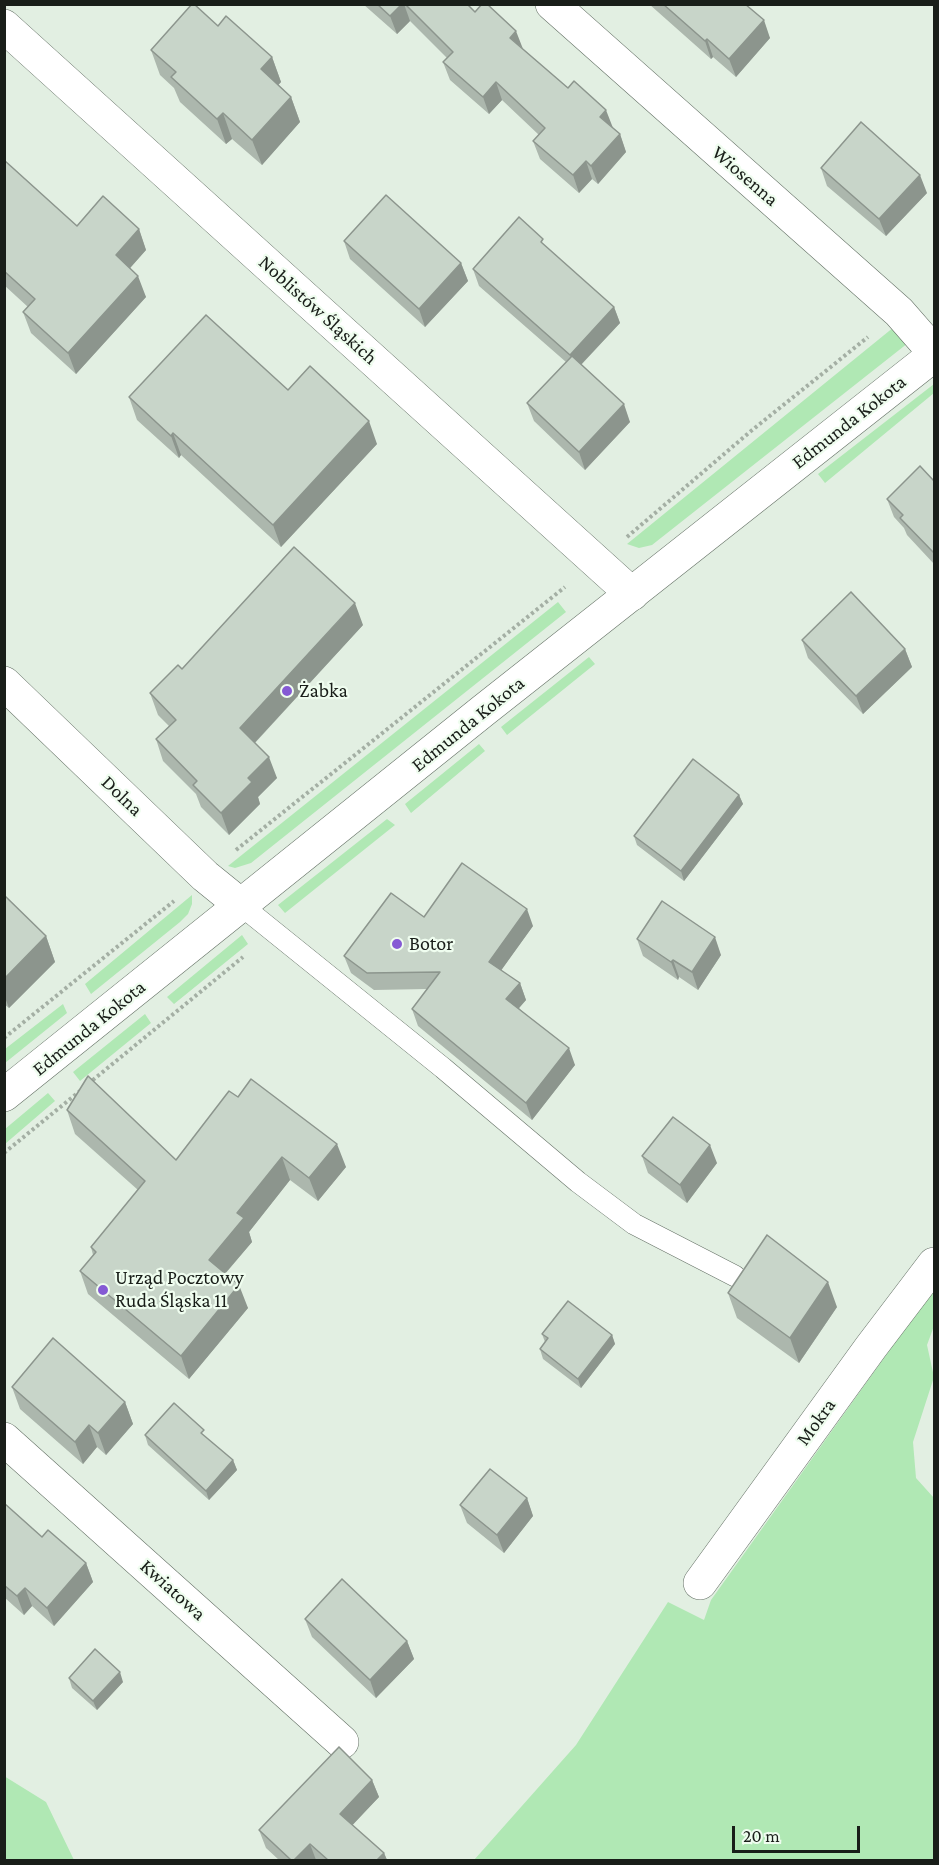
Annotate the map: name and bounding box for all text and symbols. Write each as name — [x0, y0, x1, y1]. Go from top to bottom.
street label: Wiosenna — [707, 141, 783, 211]
street label: Noblistów Śląskich — [254, 250, 382, 370]
street label: Edmunda Kokota — [787, 370, 911, 474]
street label: Edmunda Kokota — [407, 671, 529, 777]
place label: Żabka — [299, 679, 348, 703]
marker: Żabka — [280, 684, 294, 698]
street label: Dolna — [96, 771, 148, 821]
place label: Botor — [409, 932, 453, 956]
marker: Botor — [390, 937, 404, 951]
street label: Edmunda Kokota — [28, 975, 150, 1081]
place label: Urząd Pocztowy Ruda Śląska 11 — [115, 1266, 244, 1313]
marker: Urząd Pocztowy Ruda Śląska 11 — [96, 1283, 110, 1297]
street label: Mokra — [791, 1394, 841, 1450]
street label: Kwiatowa — [135, 1554, 211, 1626]
scale bar — [735, 1814, 862, 1852]
text: 20 m — [743, 1826, 780, 1846]

